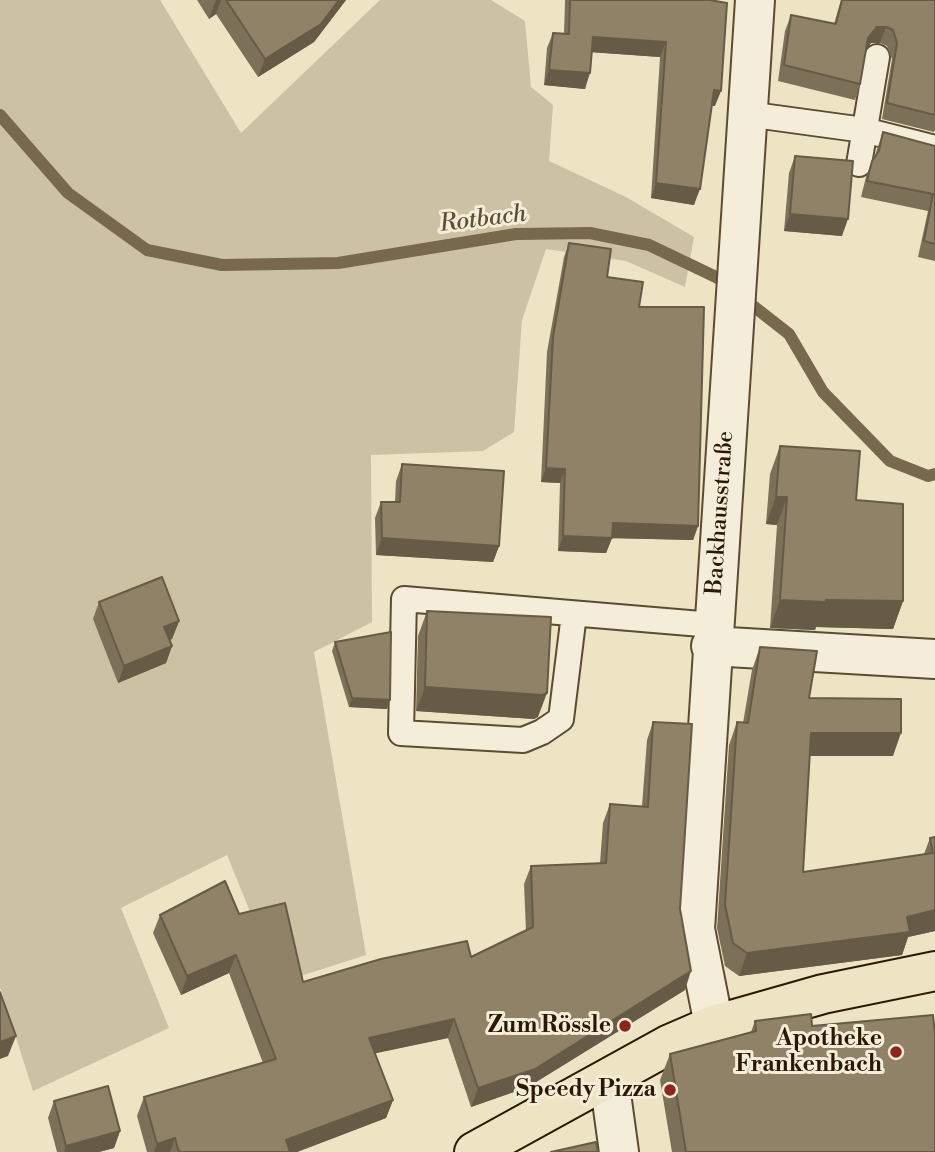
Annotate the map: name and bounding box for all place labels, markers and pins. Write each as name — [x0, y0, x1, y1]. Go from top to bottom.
place label: Zum Rössle — [488, 1012, 611, 1040]
marker: Zum Rössle — [617, 1018, 633, 1034]
place label: Apotheke Frankenbach — [735, 1025, 882, 1079]
marker: Apotheke Frankenbach — [888, 1044, 904, 1060]
place label: Speedy Pizza — [516, 1076, 656, 1104]
marker: Speedy Pizza — [662, 1082, 678, 1098]

